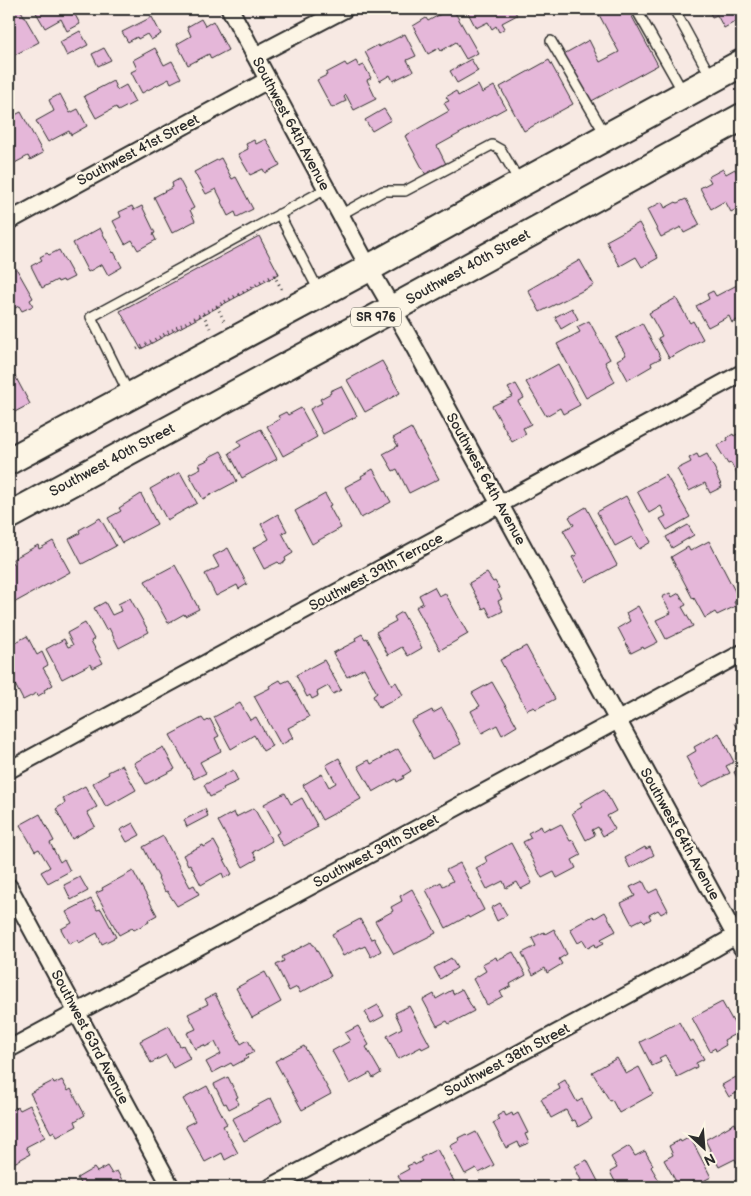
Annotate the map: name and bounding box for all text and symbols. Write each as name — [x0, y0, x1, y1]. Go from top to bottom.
street label: Southwest 64th Avenue — [249, 54, 333, 194]
street label: Southwest 41st Street — [74, 110, 203, 189]
street label: Southwest 40th Street — [403, 225, 534, 308]
road number: SR 976 — [351, 308, 401, 326]
street label: Southwest 64th Avenue — [443, 410, 529, 548]
street label: Southwest 40th Street — [46, 419, 178, 500]
street label: Southwest 39th Terrace — [306, 529, 446, 615]
street label: Southwest 64th Avenue — [637, 765, 723, 903]
street label: Southwest 39th Street — [311, 810, 442, 891]
street label: Southwest 63rd Avenue — [47, 967, 133, 1107]
street label: Southwest 38th Street — [441, 1019, 573, 1100]
north arrow — [678, 1124, 728, 1174]
text: N — [701, 1149, 718, 1169]

